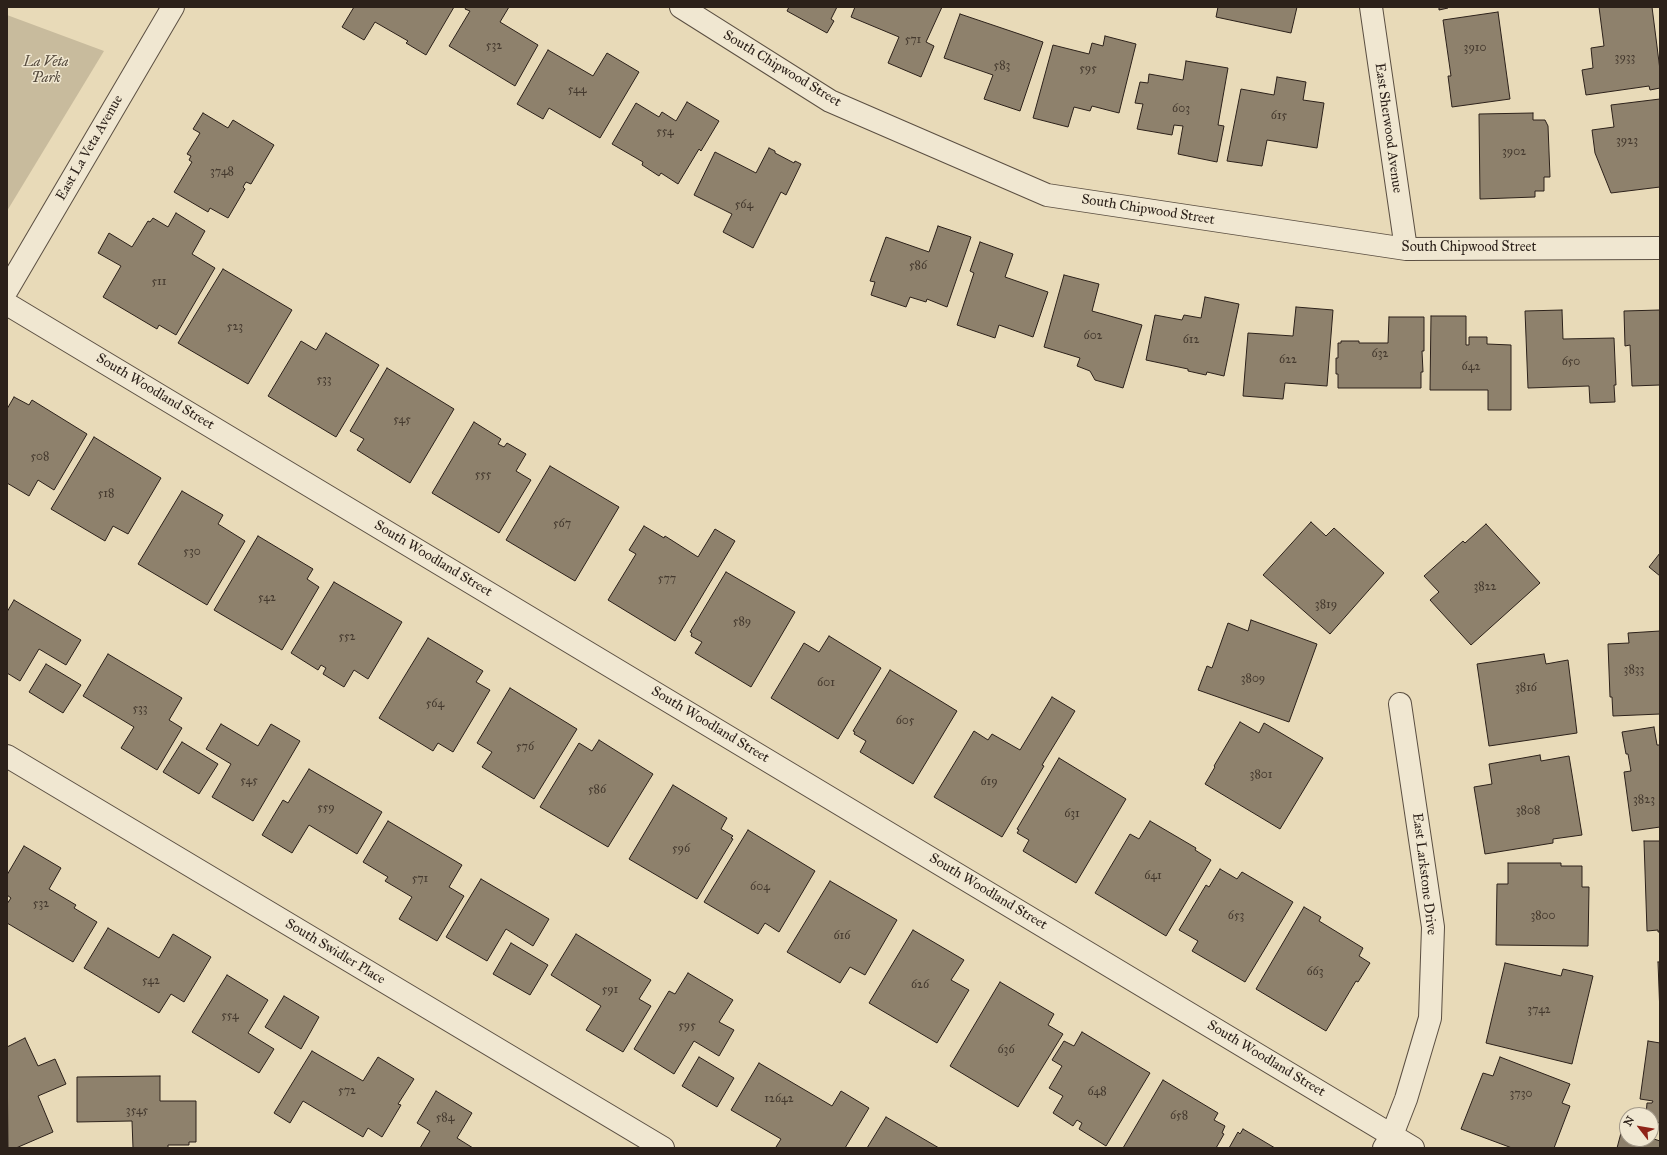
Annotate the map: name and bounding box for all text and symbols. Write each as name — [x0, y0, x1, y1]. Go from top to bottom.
street label: South Chipwood Street — [720, 27, 844, 111]
house number: 571 — [905, 33, 921, 47]
house number: 532 — [486, 39, 502, 53]
house number: 3910 — [1464, 41, 1486, 55]
house number: 3933 — [1615, 51, 1635, 65]
park label: La Veta Park — [23, 55, 69, 88]
house number: 583 — [994, 59, 1010, 73]
house number: 595 — [1079, 62, 1097, 76]
street label: East Sherwood Avenue — [1371, 62, 1405, 194]
house number: 544 — [568, 83, 586, 97]
street label: East La Veta Avenue — [53, 92, 127, 204]
house number: 603 — [1172, 102, 1190, 116]
house number: 615 — [1271, 109, 1287, 123]
house number: 554 — [656, 125, 674, 139]
house number: 3923 — [1616, 134, 1638, 148]
house number: 3902 — [1502, 145, 1526, 159]
house number: 3748 — [210, 165, 234, 179]
street label: South Chipwood Street — [1080, 191, 1216, 229]
house number: 564 — [735, 198, 753, 212]
street label: South Chipwood Street — [1402, 240, 1536, 256]
house number: 586 — [909, 259, 927, 273]
house number: 511 — [151, 275, 167, 289]
house number: 523 — [227, 320, 243, 334]
house number: 602 — [1083, 329, 1103, 343]
house number: 612 — [1183, 333, 1199, 347]
house number: 632 — [1372, 347, 1388, 361]
street label: South Woodland Street — [93, 350, 217, 434]
house number: 622 — [1279, 353, 1297, 367]
house number: 650 — [1562, 355, 1580, 369]
house number: 642 — [1462, 360, 1480, 374]
house number: 533 — [316, 373, 332, 387]
house number: 545 — [393, 413, 411, 427]
house number: 508 — [31, 450, 49, 464]
house number: 555 — [475, 468, 491, 482]
house number: 518 — [98, 487, 114, 501]
street label: South Woodland Street — [371, 517, 495, 601]
house number: 567 — [553, 517, 571, 531]
house number: 530 — [183, 545, 201, 559]
house number: 577 — [658, 572, 676, 586]
house number: 3822 — [1474, 580, 1496, 594]
house number: 542 — [258, 591, 276, 605]
house number: 3819 — [1315, 598, 1337, 612]
house number: 589 — [733, 615, 751, 629]
house number: 552 — [338, 630, 356, 644]
house number: 3833 — [1624, 663, 1644, 677]
house number: 3809 — [1241, 672, 1265, 686]
house number: 601 — [817, 676, 835, 690]
house number: 3816 — [1515, 681, 1537, 695]
street label: South Woodland Street — [648, 683, 772, 767]
house number: 564 — [426, 697, 444, 711]
house number: 533 — [132, 702, 148, 716]
house number: 605 — [896, 714, 914, 728]
house number: 576 — [516, 740, 534, 754]
house number: 3801 — [1250, 768, 1272, 782]
house number: 545 — [240, 774, 258, 788]
house number: 619 — [980, 775, 998, 789]
house number: 586 — [588, 783, 606, 797]
house number: 3823 — [1633, 793, 1655, 807]
house number: 559 — [317, 801, 335, 815]
house number: 3808 — [1516, 804, 1540, 818]
house number: 631 — [1064, 807, 1080, 821]
street label: East Larkstone Drive — [1408, 812, 1440, 936]
house number: 596 — [672, 842, 690, 856]
street label: South Woodland Street — [926, 850, 1050, 934]
house number: 641 — [1144, 869, 1162, 883]
house number: 571 — [412, 872, 428, 886]
house number: 604 — [750, 880, 770, 894]
house number: 532 — [33, 897, 49, 911]
house number: 653 — [1228, 909, 1244, 923]
house number: 3800 — [1530, 909, 1556, 923]
street label: South Swidler Place — [282, 916, 388, 988]
house number: 616 — [834, 929, 850, 943]
house number: 663 — [1306, 965, 1324, 979]
house number: 542 — [142, 974, 160, 988]
house number: 626 — [911, 978, 929, 992]
house number: 591 — [602, 983, 618, 997]
house number: 3742 — [1527, 1003, 1551, 1017]
house number: 554 — [221, 1009, 239, 1023]
street label: South Woodland Street — [1204, 1017, 1328, 1101]
house number: 595 — [678, 1019, 696, 1033]
house number: 636 — [997, 1043, 1015, 1057]
house number: 572 — [338, 1084, 356, 1098]
house number: 648 — [1087, 1085, 1107, 1099]
house number: 3730 — [1510, 1087, 1532, 1101]
house number: 12642 — [764, 1092, 794, 1106]
house number: 3545 — [126, 1104, 148, 1118]
north arrow — [1619, 1107, 1659, 1147]
house number: 658 — [1170, 1109, 1188, 1123]
house number: 584 — [436, 1111, 454, 1125]
text: N — [1621, 1114, 1637, 1128]

